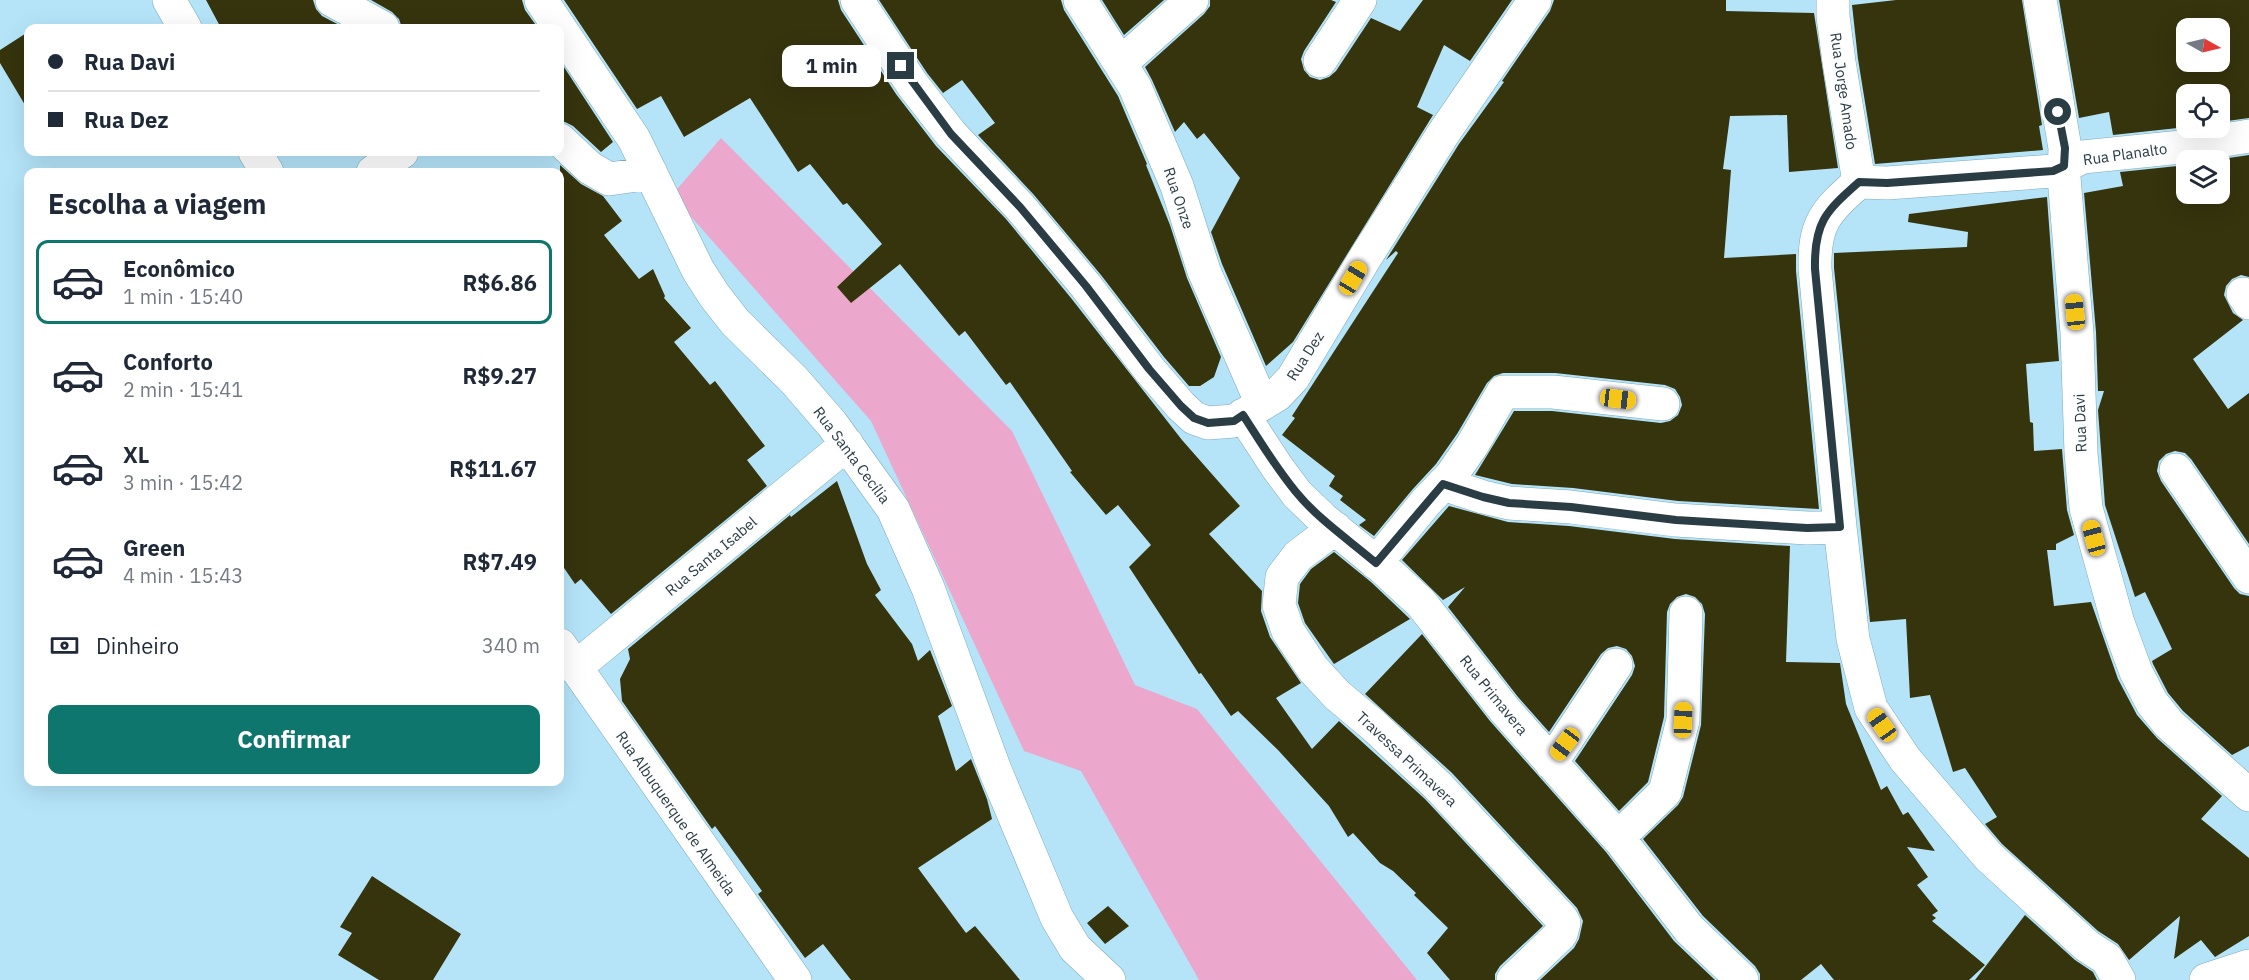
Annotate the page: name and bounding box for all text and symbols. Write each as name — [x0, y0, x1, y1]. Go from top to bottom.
north arrow — [2176, 18, 2230, 72]
map controls — [2176, 18, 2230, 204]
street label: Rua Jorge Amado — [1826, 31, 1862, 151]
callout: 1 min — [781, 45, 880, 87]
text: Rua Davi — [84, 47, 175, 76]
text: 1 min — [805, 52, 858, 79]
route end — [887, 52, 914, 79]
button: locate — [2176, 84, 2230, 138]
route start — [2044, 98, 2071, 125]
text: Rua Dez — [84, 105, 169, 134]
street label: Rua Planalto — [2082, 139, 2168, 169]
button: layers — [2176, 150, 2230, 204]
street label: Rua Onze — [1160, 165, 1198, 231]
text: Escolha a viagem — [48, 186, 266, 221]
text: Econômico — [123, 254, 235, 283]
icon: car — [51, 255, 105, 309]
car — [1336, 258, 1370, 298]
text: R$6.86 — [463, 268, 537, 297]
text: 1 min · 15:40 — [123, 283, 243, 310]
car — [2064, 293, 2086, 331]
street label: Rua Dez — [1282, 328, 1328, 384]
text: Conforto — [123, 347, 213, 376]
icon: car — [51, 348, 105, 402]
text: R$9.27 — [463, 361, 537, 390]
text: 2 min · 15:41 — [123, 376, 243, 403]
car — [1599, 388, 1637, 410]
street label: Rua Davi — [2069, 393, 2091, 453]
street label: Rua Santa Cecília — [809, 403, 895, 507]
text: XL — [123, 440, 149, 469]
icon: car — [51, 441, 105, 495]
text: R$11.67 — [449, 454, 537, 483]
text: 3 min · 15:42 — [123, 469, 243, 496]
street label: Rua Santa Isabel — [661, 512, 761, 600]
car — [2081, 518, 2107, 558]
text: Green — [123, 533, 185, 562]
icon: car — [51, 534, 105, 588]
text: R$7.49 — [463, 547, 537, 576]
text: 4 min · 15:43 — [123, 562, 243, 589]
icon: cash — [48, 629, 81, 662]
text: Dinheiro — [96, 631, 179, 660]
text: 340 m — [482, 632, 540, 659]
street label: Rua Primavera — [1456, 651, 1532, 739]
car — [1673, 702, 1693, 738]
button: Confirmar — [48, 705, 540, 774]
car — [1864, 705, 1900, 745]
street label: Travessa Primavera — [1353, 707, 1461, 811]
car — [1547, 724, 1583, 764]
street label: Rua Albuquerque de Almeida — [612, 727, 740, 899]

